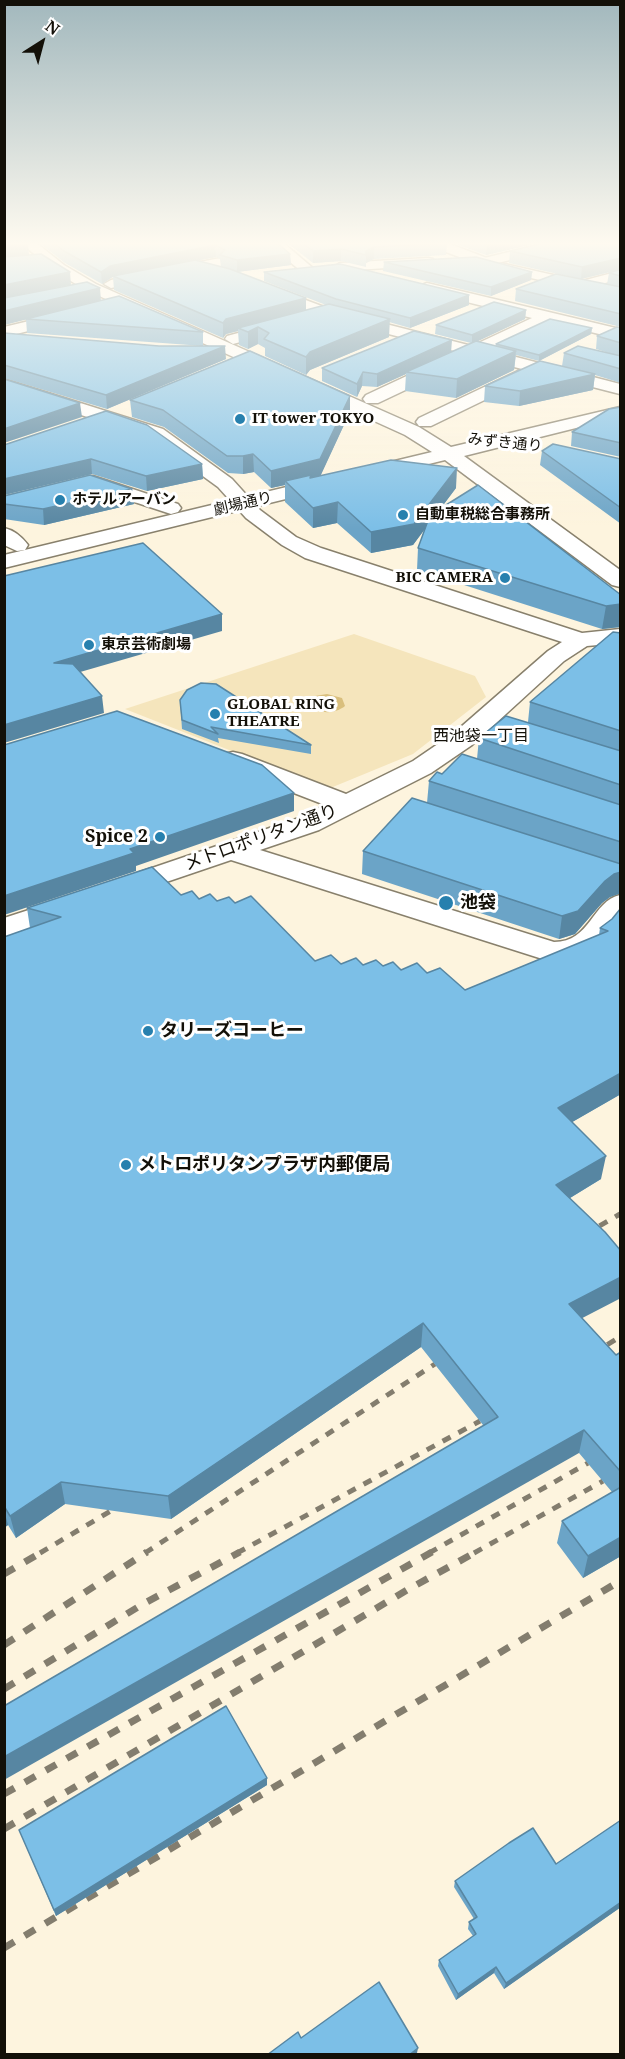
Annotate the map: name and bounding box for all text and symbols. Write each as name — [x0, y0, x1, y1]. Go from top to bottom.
north arrow — [12, 12, 72, 72]
text: N — [41, 15, 64, 40]
place label: IT tower TOKYO — [252, 410, 374, 428]
marker: IT tower TOKYO — [233, 412, 247, 426]
street label: みずき通り — [467, 430, 543, 456]
street label: 劇場通り — [212, 488, 274, 520]
place label: ホテルアーバン — [72, 491, 176, 509]
marker: ホテルアーバン — [53, 493, 67, 507]
place label: 自動車税総合事務所 — [415, 506, 550, 524]
marker: 自動車税総合事務所 — [396, 508, 410, 522]
place label: BIC CAMERA — [396, 569, 493, 587]
marker: BIC CAMERA — [498, 571, 512, 585]
place label: 東京芸術劇場 — [101, 636, 191, 654]
marker: 東京芸術劇場 — [82, 638, 96, 652]
place label: GLOBAL RING THEATRE — [227, 696, 335, 731]
marker: GLOBAL RING THEATRE — [208, 707, 222, 721]
district label: 西池袋一丁目 — [433, 726, 529, 746]
street label: メトロポリタン通り — [181, 800, 341, 876]
place label: Spice 2 — [85, 826, 148, 848]
marker: Spice 2 — [153, 830, 167, 844]
place label: 池袋 — [460, 892, 496, 914]
marker: 池袋 — [437, 894, 455, 912]
place label: タリーズコーヒー — [160, 1020, 304, 1042]
marker: タリーズコーヒー — [141, 1024, 155, 1038]
place label: メトロポリタンプラザ内郵便局 — [138, 1154, 390, 1176]
marker: メトロポリタンプラザ内郵便局 — [119, 1158, 133, 1172]

